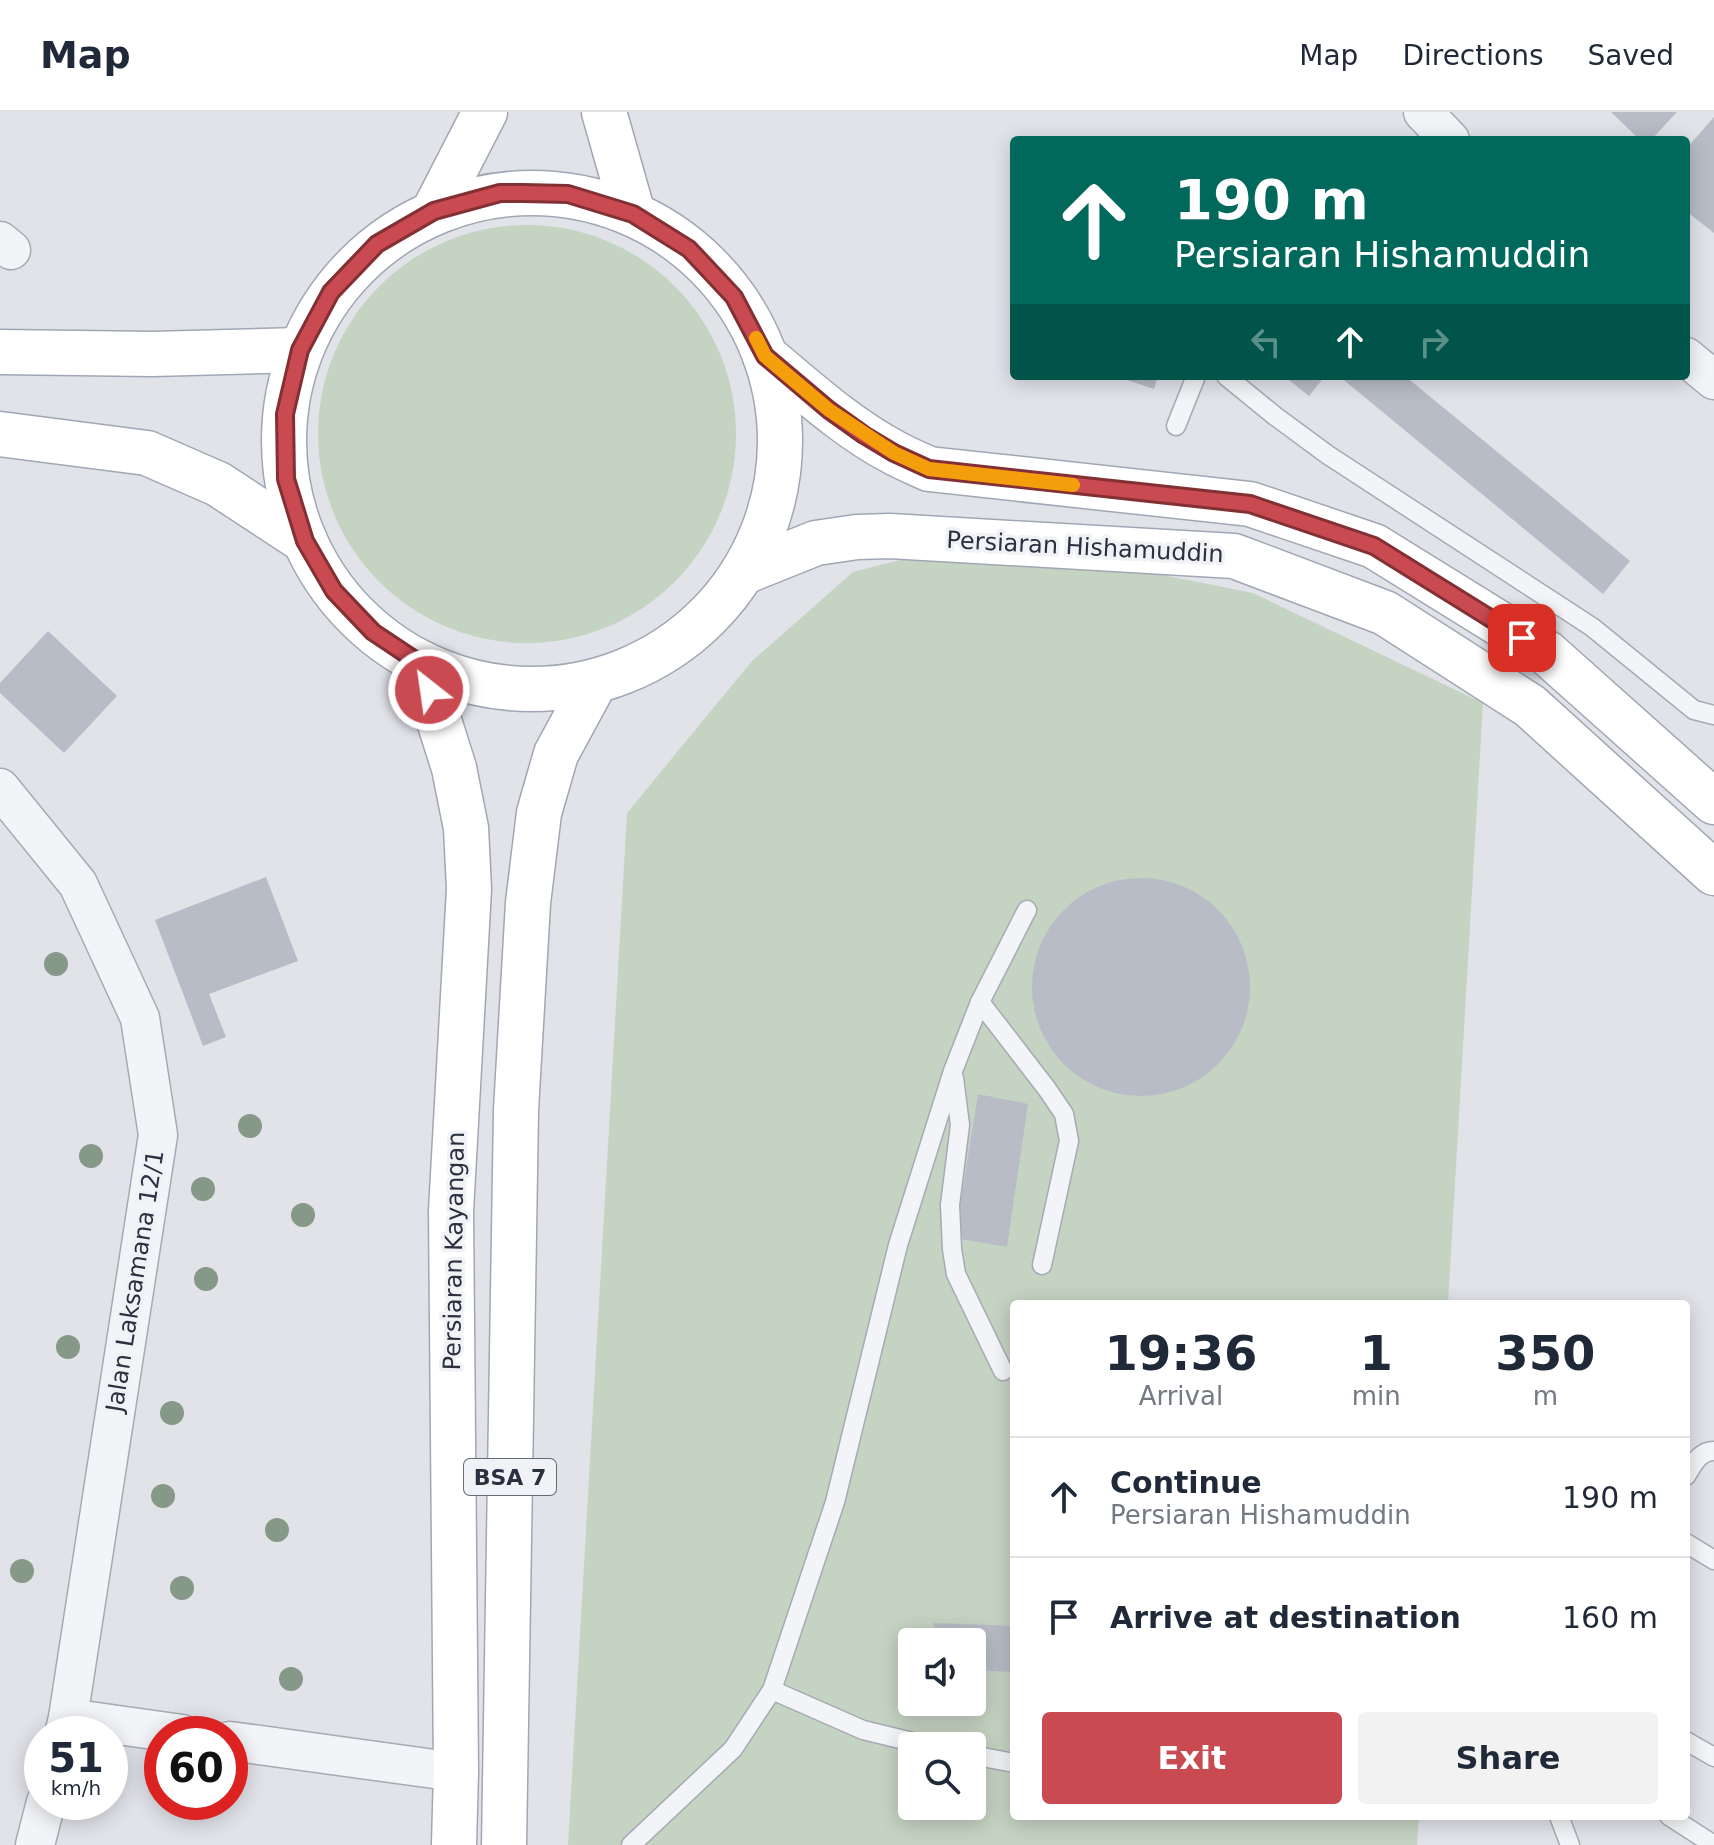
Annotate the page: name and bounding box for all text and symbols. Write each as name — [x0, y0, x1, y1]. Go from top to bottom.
text: Map — [40, 33, 131, 77]
text: Map — [1299, 39, 1358, 72]
text: Directions — [1402, 39, 1543, 72]
text: Saved — [1587, 39, 1674, 72]
text: 190 m — [1174, 167, 1369, 232]
icon: ahead — [1042, 168, 1146, 272]
text: Persiaran Hishamuddin — [1174, 234, 1590, 275]
icon: left — [1244, 320, 1288, 364]
icon: ahead — [1328, 320, 1372, 364]
icon: right — [1412, 320, 1456, 364]
street label: Persiaran Hishamuddin — [946, 526, 1224, 568]
pin — [1488, 604, 1556, 672]
icon: arrive — [1500, 616, 1544, 660]
position arrow — [387, 648, 471, 732]
street label: Persiaran Kayangan — [438, 1131, 470, 1371]
street label: Jalan Laksamana 12/1 — [100, 1148, 170, 1416]
text: 19:36 — [1104, 1325, 1257, 1381]
text: 1 — [1360, 1325, 1393, 1381]
text: 350 — [1495, 1325, 1595, 1381]
text: Arrival — [1139, 1381, 1223, 1411]
text: min — [1352, 1381, 1401, 1411]
text: m — [1533, 1381, 1558, 1411]
road number: BSA 7 — [464, 1459, 556, 1495]
text: Continue — [1110, 1465, 1262, 1500]
icon: ahead — [1042, 1475, 1086, 1519]
text: 190 m — [1562, 1480, 1658, 1515]
text: Persiaran Hishamuddin — [1110, 1500, 1411, 1530]
icon: arrive — [1042, 1595, 1086, 1639]
text: Arrive at destination — [1110, 1600, 1461, 1635]
text: 160 m — [1562, 1600, 1658, 1635]
map controls — [898, 1628, 986, 1820]
button: sound — [898, 1628, 986, 1716]
button: Exit — [1042, 1712, 1342, 1804]
button: Share — [1358, 1712, 1658, 1804]
speed limit sign: 60 — [144, 1716, 248, 1820]
button: search — [898, 1732, 986, 1820]
text: 51 — [48, 1735, 104, 1781]
text: km/h — [51, 1776, 101, 1800]

